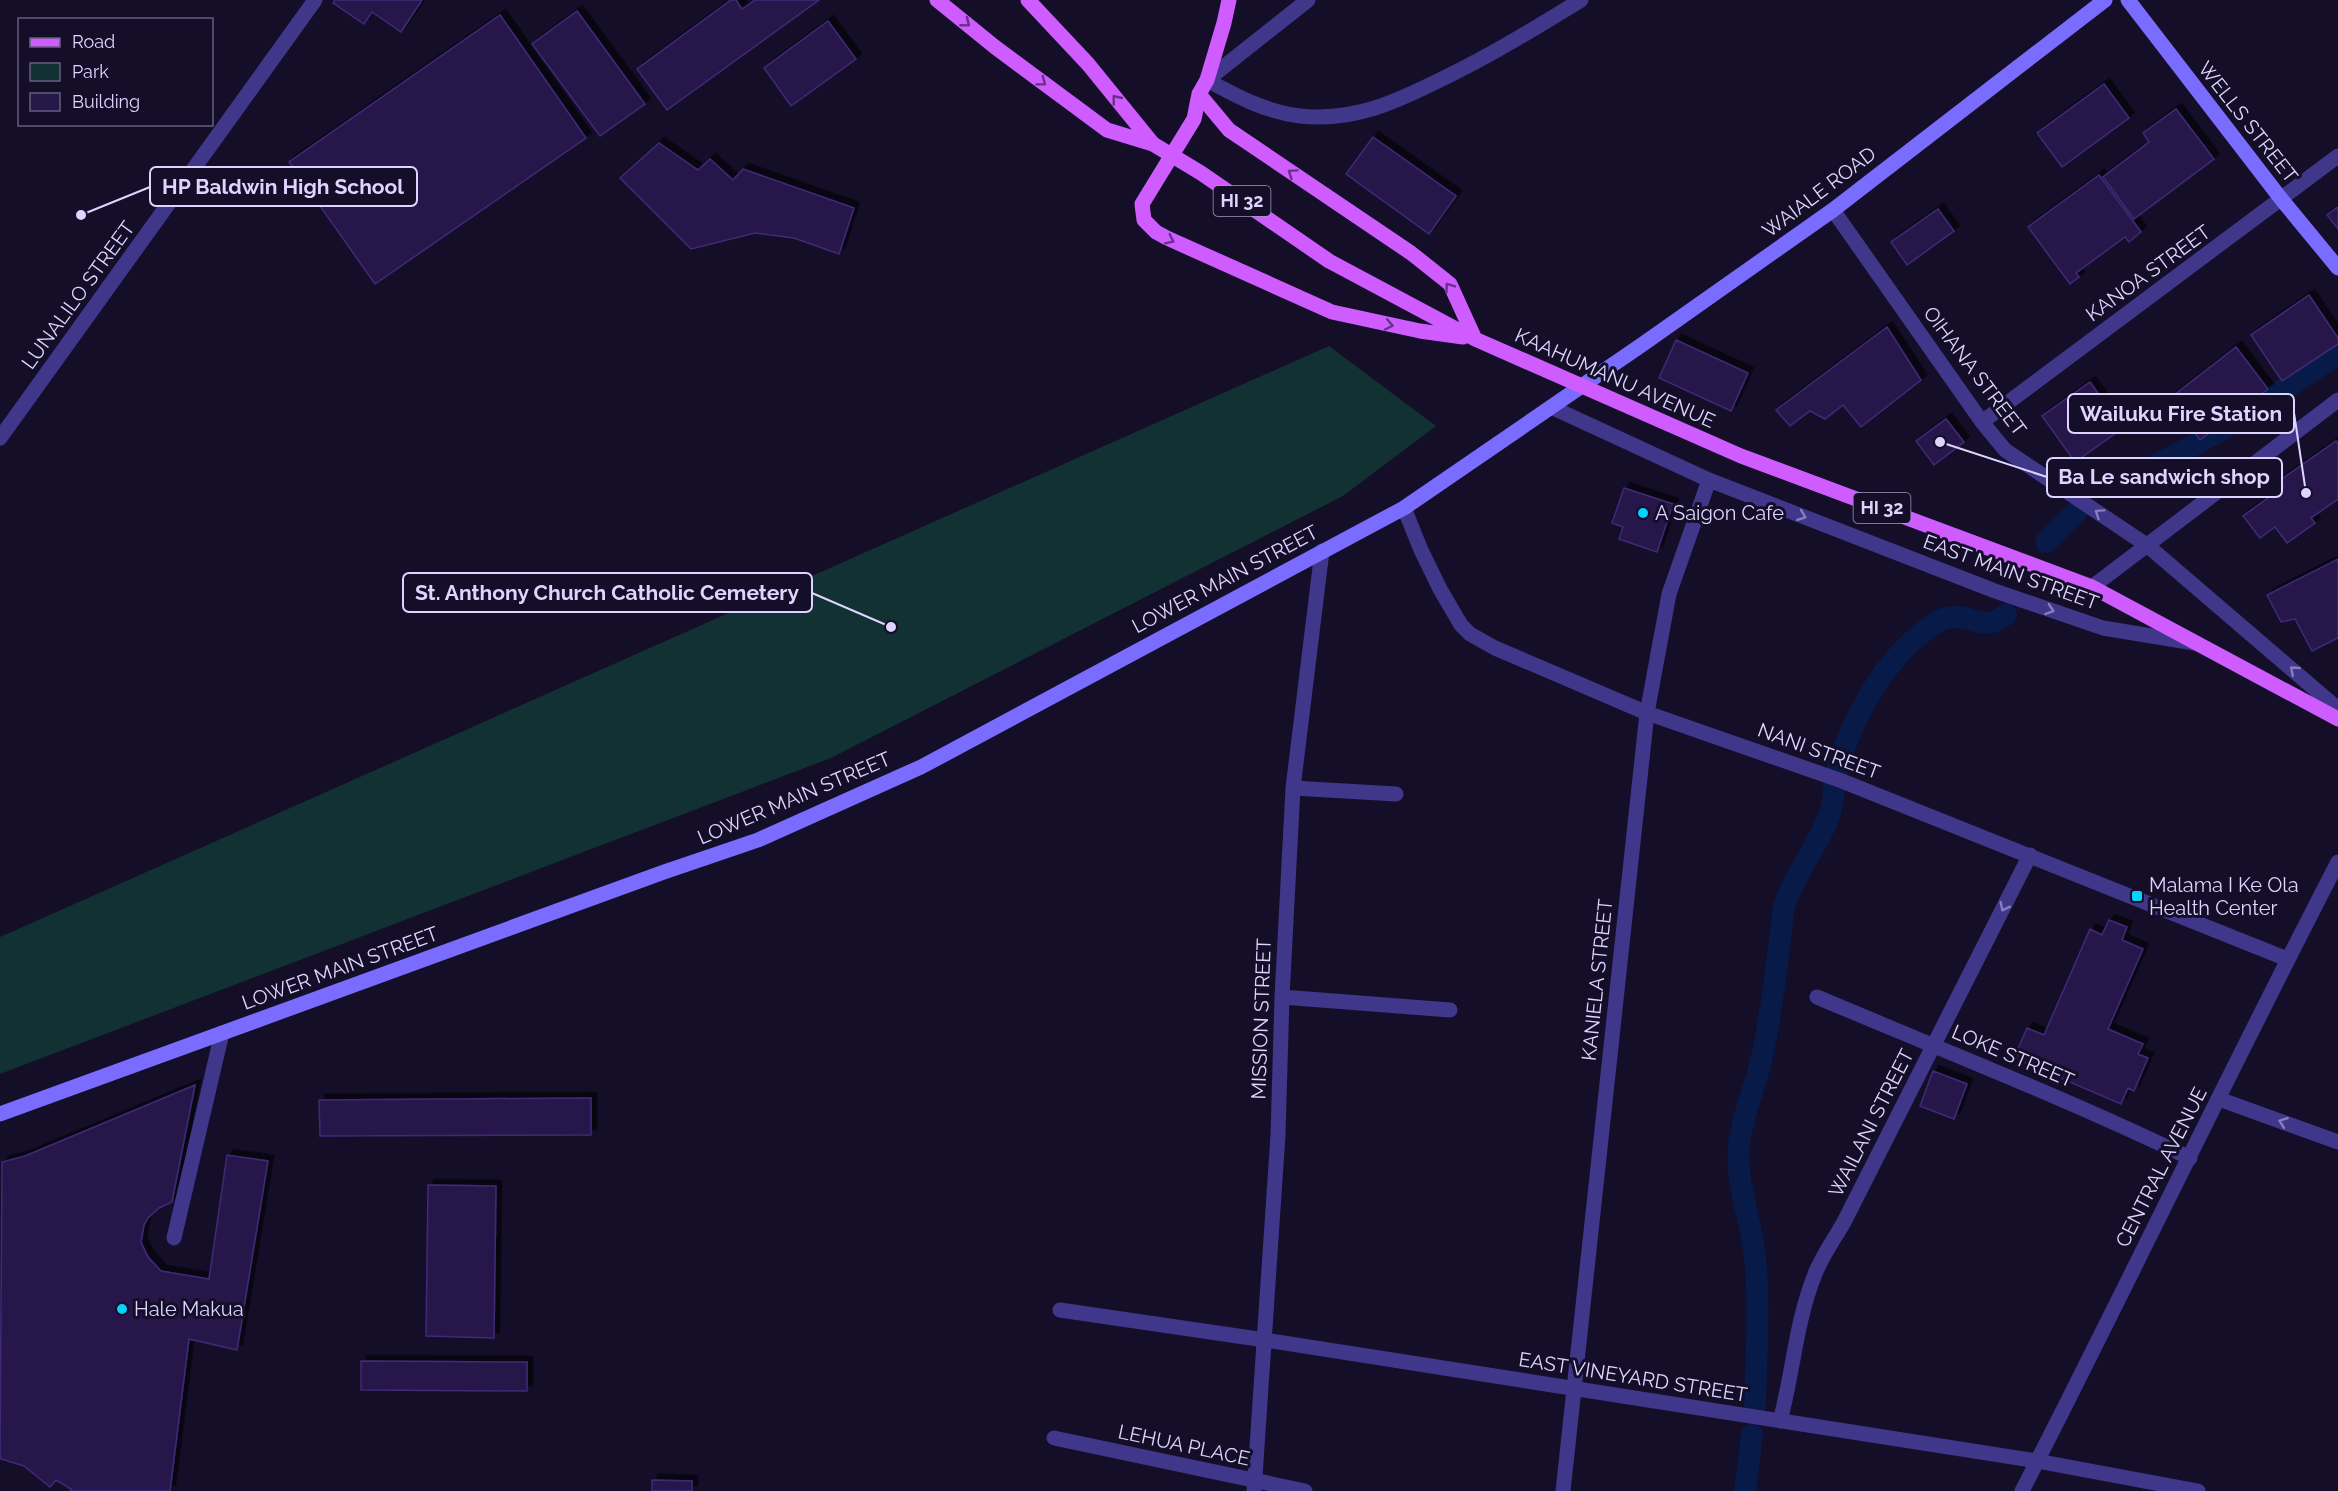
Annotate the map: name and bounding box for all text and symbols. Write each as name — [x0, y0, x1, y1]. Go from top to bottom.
one-way arrow — [959, 16, 970, 27]
legend — [18, 18, 213, 126]
text: Road — [72, 31, 115, 52]
street label: WELLS STREET — [2193, 56, 2303, 188]
text: Park — [72, 61, 109, 82]
one-way arrow — [1035, 75, 1046, 86]
text: Building — [72, 91, 140, 112]
one-way arrow — [1112, 94, 1123, 105]
street label: WAIALE ROAD — [1757, 141, 1881, 243]
callout: HP Baldwin High School — [150, 167, 417, 206]
one-way arrow — [1287, 169, 1298, 180]
text: HP Baldwin High School — [162, 174, 404, 199]
road number: HI 32 — [1214, 186, 1270, 216]
street label: LUNALILO STREET — [16, 216, 140, 374]
street label: KANOA STREET — [2081, 220, 2215, 326]
one-way arrow — [1164, 232, 1175, 244]
one-way arrow — [1445, 282, 1456, 293]
street label: OIHANA STREET — [1919, 302, 2031, 440]
one-way arrow — [1383, 317, 1393, 330]
street label: KAAHUMANU AVENUE — [1511, 323, 1719, 433]
callout: Wailuku Fire Station — [2068, 394, 2294, 433]
text: Wailuku Fire Station — [2080, 401, 2282, 426]
callout: Ba Le sandwich shop — [2047, 458, 2282, 497]
text: Ba Le sandwich shop — [2058, 464, 2270, 489]
road number: HI 32 — [1854, 493, 1910, 523]
place label: A Saigon Cafe — [1655, 501, 1784, 525]
marker: A Saigon Cafe — [1636, 506, 1650, 520]
one-way arrow — [1796, 509, 1807, 521]
one-way arrow — [2095, 509, 2106, 520]
street label: LOWER MAIN STREET — [1128, 520, 1322, 638]
street label: EAST MAIN STREET — [1920, 529, 2102, 615]
callout: St. Anthony Church Catholic Cemetery — [403, 573, 812, 612]
text: St. Anthony Church Catholic Cemetery — [415, 580, 799, 605]
one-way arrow — [2044, 603, 2055, 615]
one-way arrow — [2290, 667, 2301, 678]
street label: NANI STREET — [1755, 718, 1883, 784]
street label: LOWER MAIN STREET — [694, 746, 894, 850]
place label: Malama I Ke Ola Health Center — [2149, 873, 2299, 920]
marker: Malama I Ke Ola Health Center — [2130, 889, 2144, 903]
street label: KANIELA STREET — [1577, 898, 1617, 1062]
one-way arrow — [2000, 901, 2011, 912]
street label: LOWER MAIN STREET — [238, 921, 442, 1015]
street label: MISSION STREET — [1246, 938, 1276, 1100]
street label: LOKE STREET — [1948, 1020, 2078, 1092]
street label: WAILANI STREET — [1823, 1045, 1919, 1201]
street label: CENTRAL AVENUE — [2110, 1083, 2212, 1251]
one-way arrow — [2278, 1117, 2289, 1129]
place label: Hale Makua — [134, 1297, 244, 1321]
marker: Hale Makua — [115, 1302, 129, 1316]
street label: EAST VINEYARD STREET — [1517, 1347, 1749, 1407]
street label: LEHUA PLACE — [1116, 1419, 1252, 1471]

